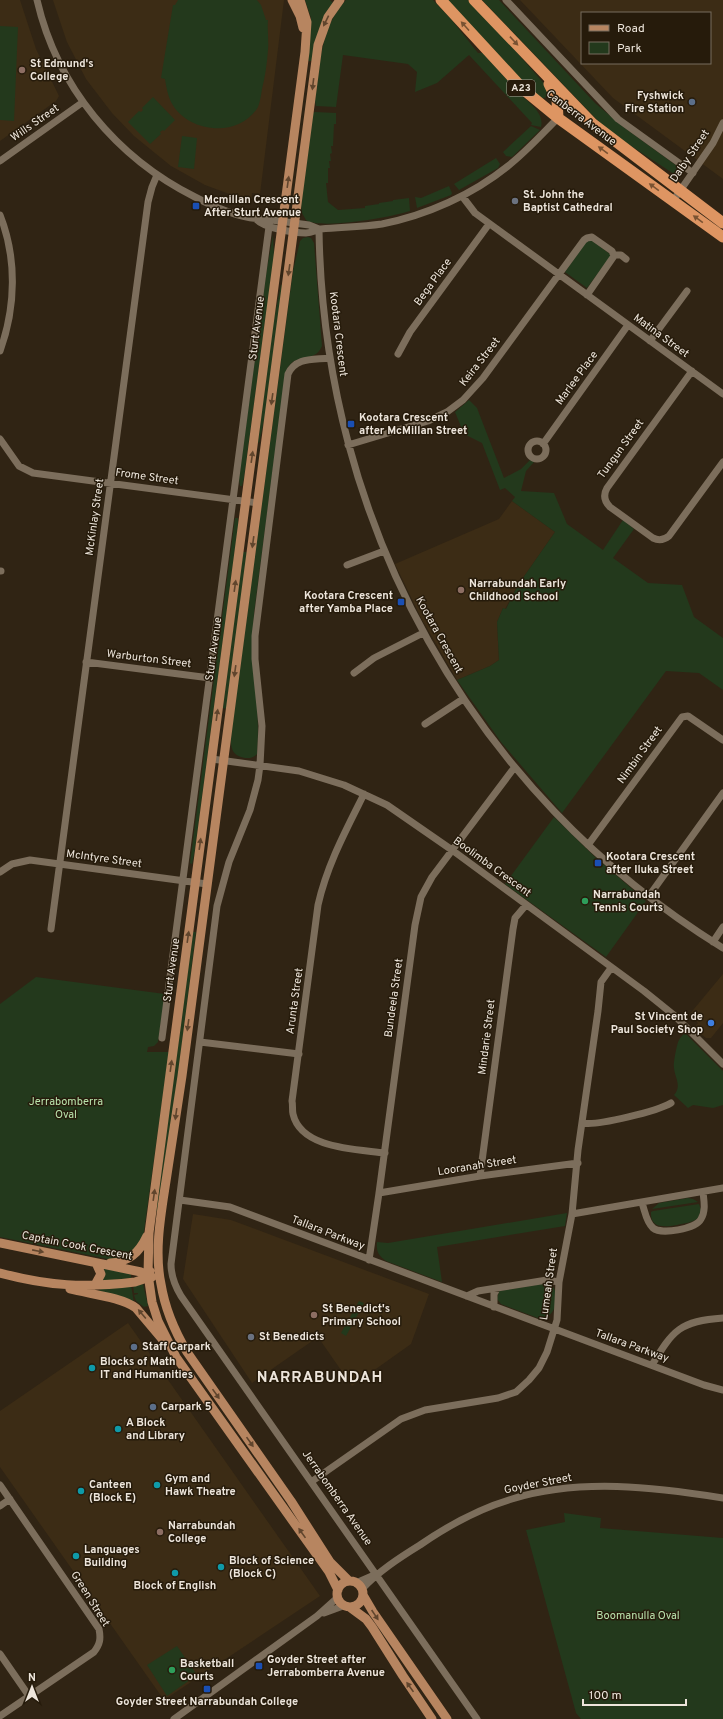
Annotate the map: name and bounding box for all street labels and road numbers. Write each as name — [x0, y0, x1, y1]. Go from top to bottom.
road number: A23 — [507, 80, 535, 96]
street label: Canberra Avenue — [543, 87, 619, 149]
street label: Wills Street — [8, 101, 62, 145]
street label: Dalby Street — [667, 127, 713, 185]
street label: Bega Place — [411, 255, 455, 309]
street label: Kootara Crescent — [326, 291, 350, 377]
street label: Sturt Avenue — [246, 295, 268, 361]
street label: Matina Street — [630, 311, 692, 361]
street label: Keira Street — [456, 335, 504, 389]
street label: Marlee Place — [553, 348, 601, 408]
street label: Tungun Street — [595, 417, 647, 481]
street label: Frome Street — [114, 466, 180, 488]
street label: McKinlay Street — [83, 477, 107, 557]
street label: Kootara Crescent — [412, 594, 466, 676]
street label: Sturt Avenue — [203, 616, 225, 682]
street label: Warburton Street — [106, 647, 192, 671]
street label: Nimbin Street — [614, 723, 666, 787]
street label: Boolimba Crescent — [450, 834, 534, 900]
street label: McIntyre Street — [65, 847, 143, 871]
street label: Sturt Avenue — [161, 937, 183, 1003]
street label: Bundeela Street — [382, 958, 406, 1038]
street label: Arunta Street — [283, 967, 307, 1035]
street label: Mindarie Street — [475, 998, 499, 1076]
street label: Looranah Street — [437, 1153, 517, 1179]
street label: Tallara Parkway — [289, 1213, 367, 1253]
street label: Captain Cook Crescent — [21, 1228, 133, 1264]
street label: Lumeah Street — [537, 1247, 561, 1321]
street label: Tallara Parkway — [593, 1326, 671, 1366]
street label: Jerrabomberra Avenue — [299, 1448, 375, 1548]
street label: Goyder Street — [503, 1471, 573, 1497]
street label: Green Street — [67, 1569, 113, 1629]

